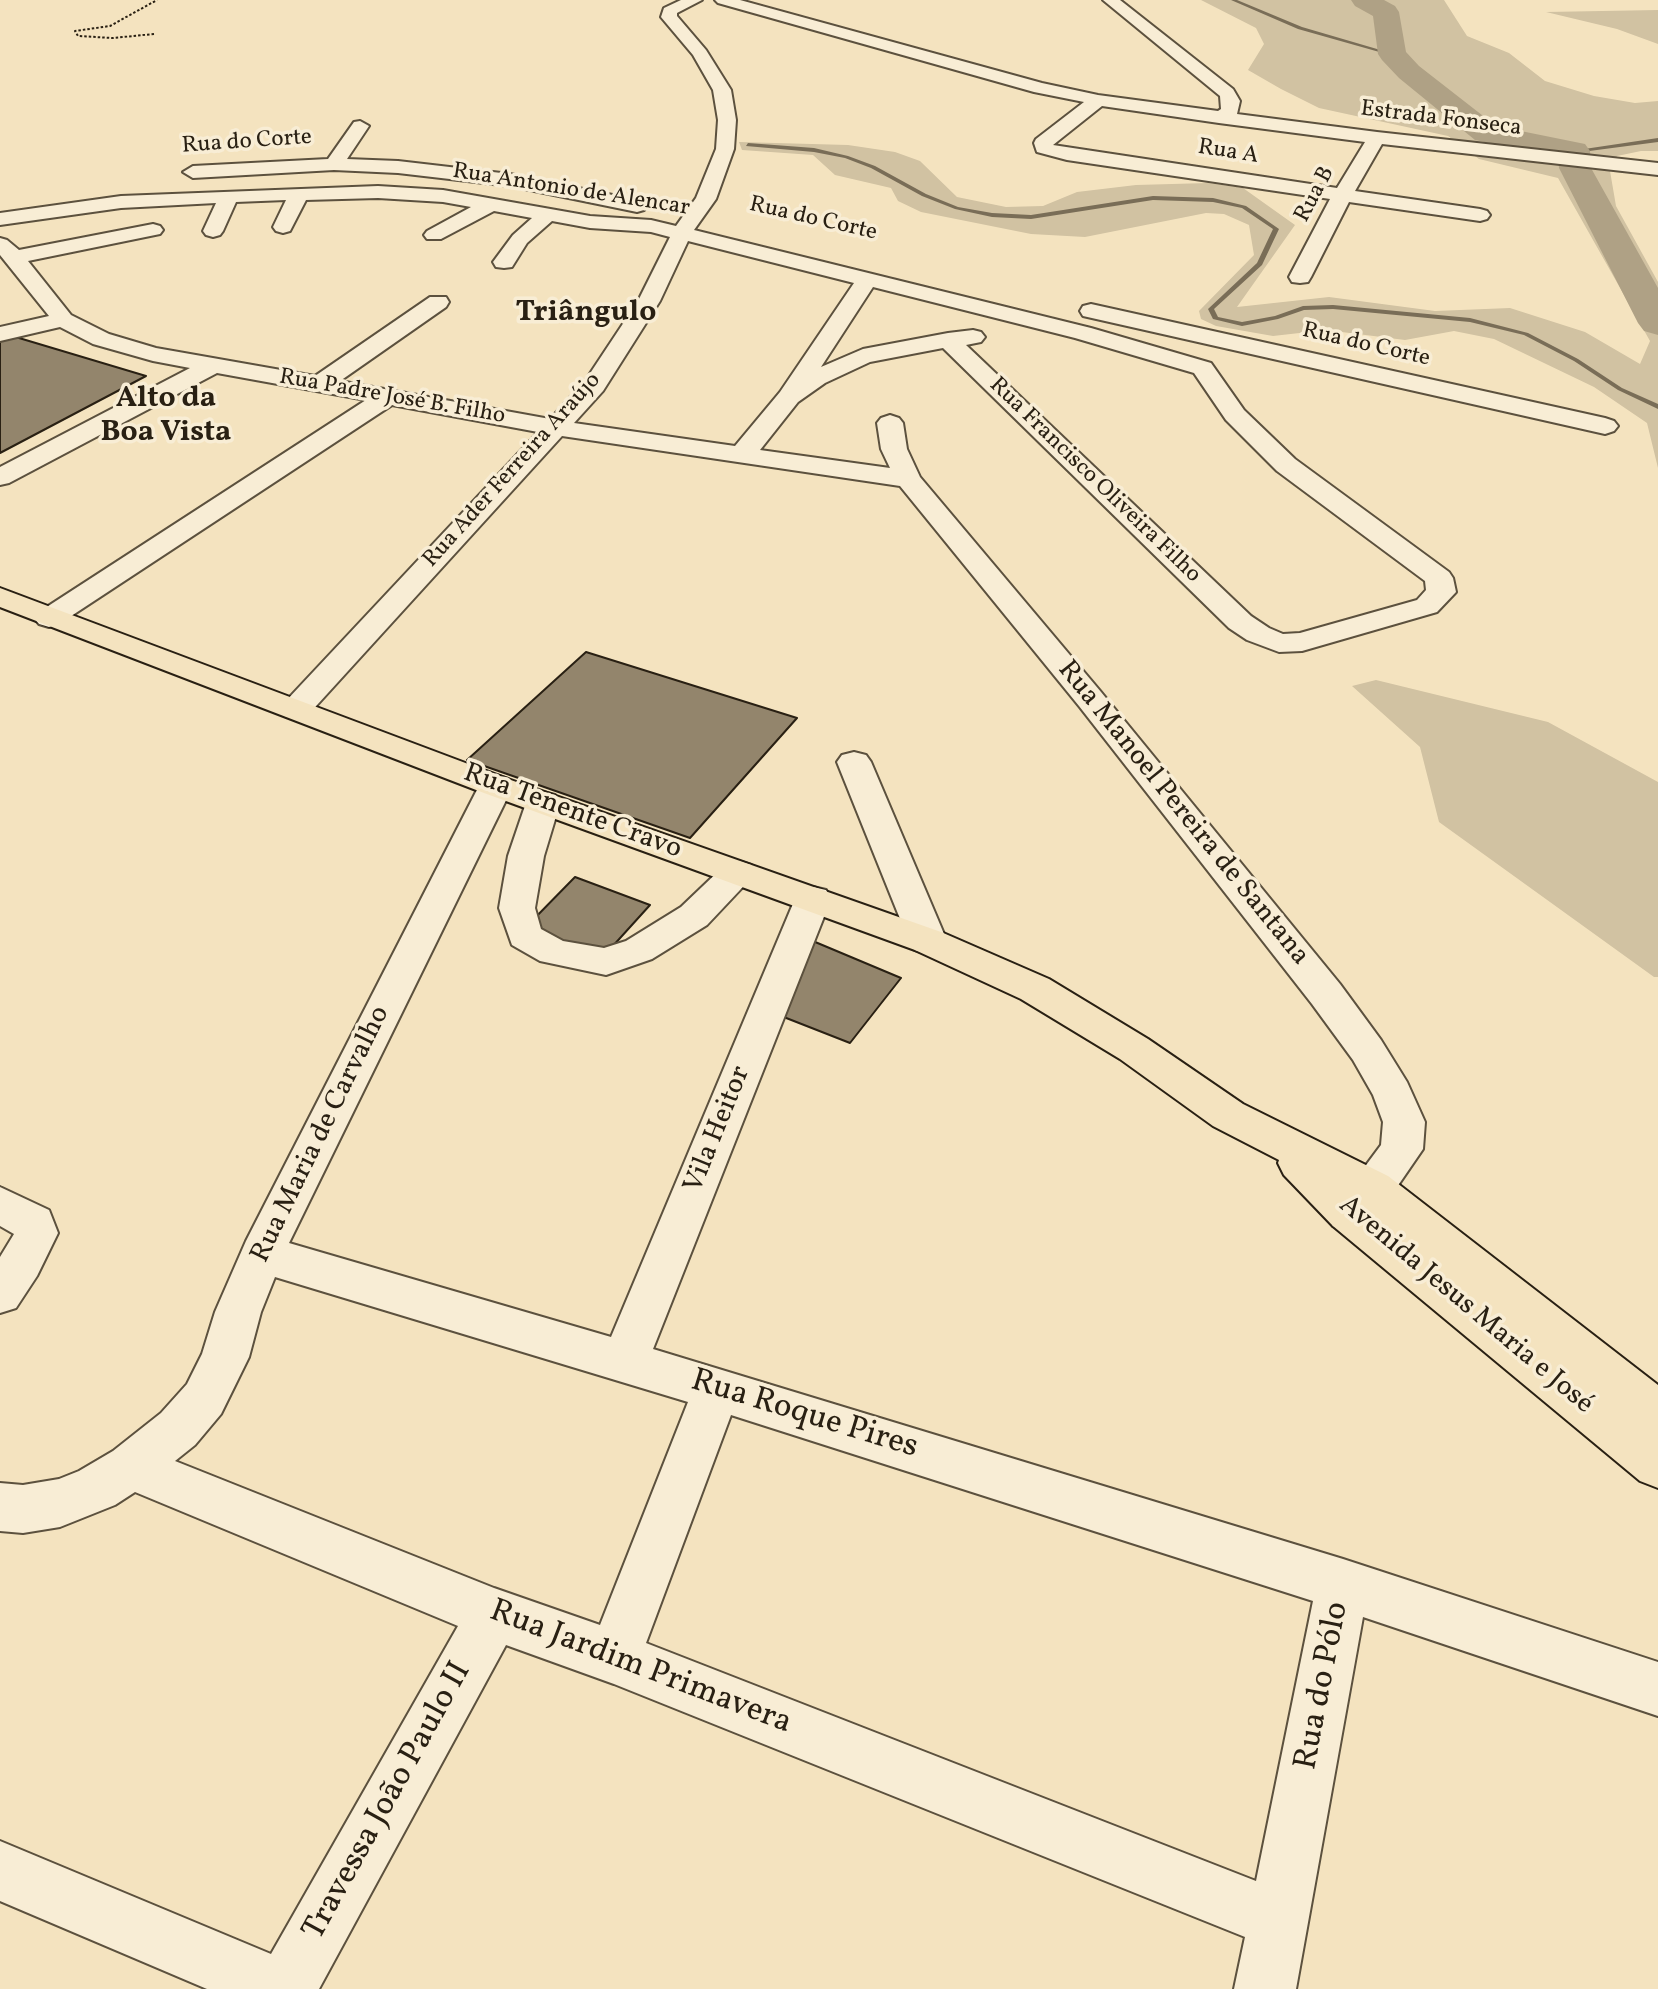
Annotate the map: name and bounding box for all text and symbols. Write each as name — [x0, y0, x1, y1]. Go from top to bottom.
street label: Estrada Fonseca — [1359, 96, 1523, 144]
street label: Rua do Corte — [181, 125, 313, 161]
street label: Rua A — [1196, 135, 1260, 171]
street label: Rua Antonio de Alencar — [450, 159, 692, 223]
street label: Rua B — [1290, 162, 1342, 228]
street label: Rua do Corte — [746, 192, 880, 248]
district label: Triângulo — [516, 296, 656, 332]
street label: Rua do Corte — [1299, 318, 1433, 374]
street label: Rua Padre José B. Filho — [277, 365, 507, 431]
street label: Rua Ader Ferreira Araújo — [418, 368, 608, 574]
street label: Rua Francisco Oliveira Filho — [982, 372, 1206, 590]
district label: Alto da Boa Vista — [100, 382, 232, 452]
street label: Rua Manoel Pereira de Santana — [1049, 655, 1315, 973]
street label: Rua Tenente Cravo — [458, 758, 686, 868]
street label: Rua Maria de Carvalho — [245, 1001, 399, 1269]
street label: Vila Heitor — [678, 1062, 760, 1198]
street label: Avenida Jesus Maria e José — [1331, 1190, 1599, 1422]
street label: Rua Roque Pires — [686, 1363, 922, 1469]
street label: Rua Jardim Primavera — [483, 1593, 797, 1745]
street label: Rua do Pólo — [1288, 1599, 1360, 1773]
street label: Travessa João Paulo II — [296, 1656, 482, 1948]

